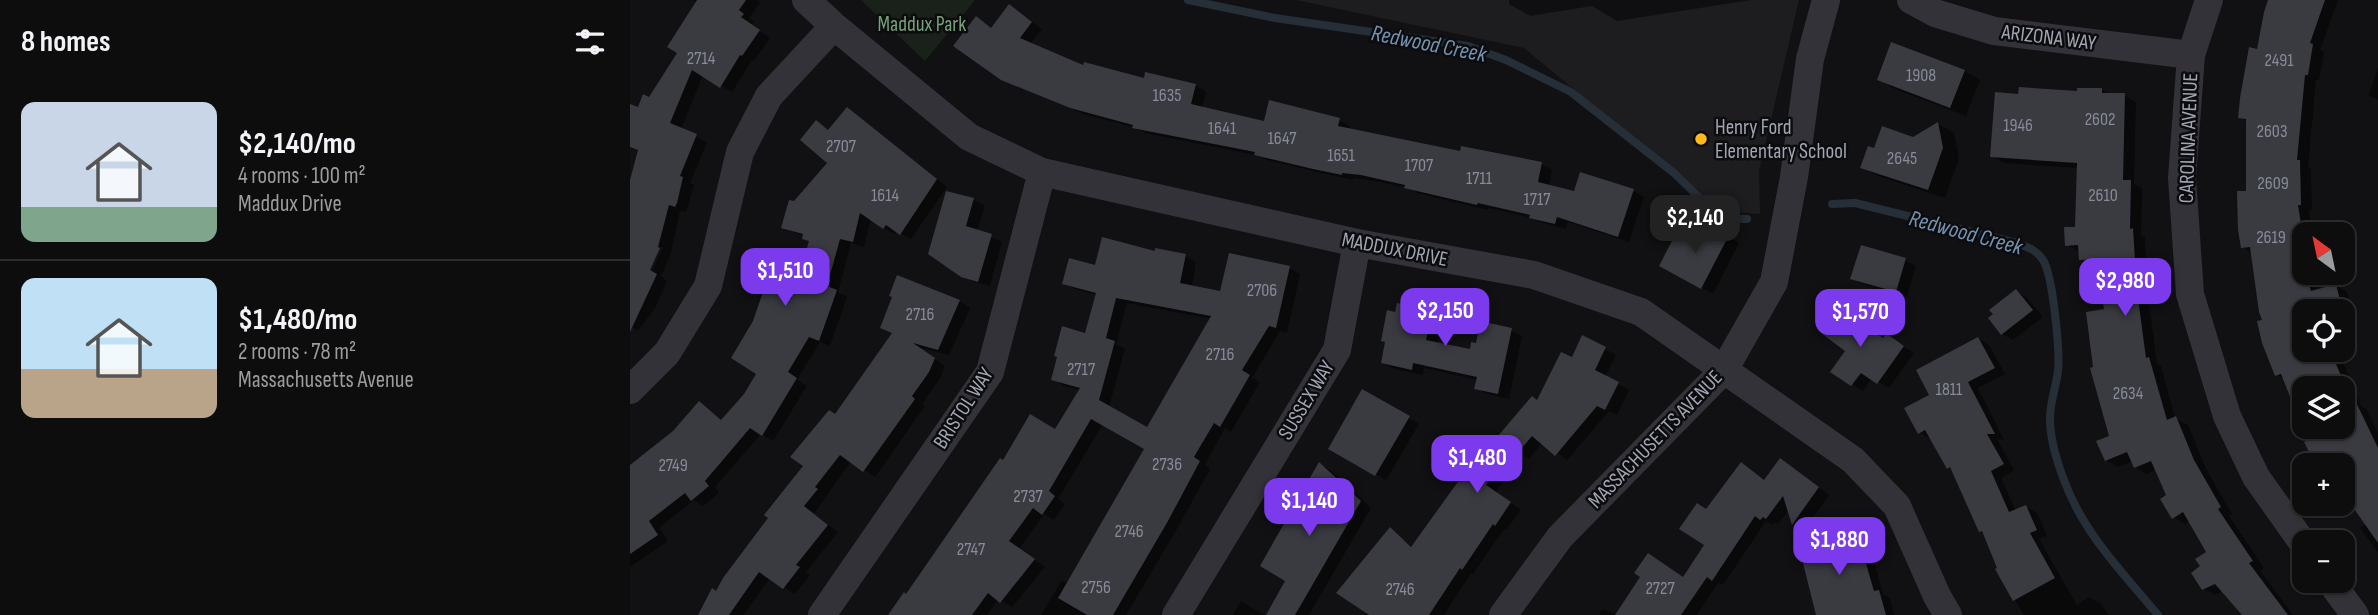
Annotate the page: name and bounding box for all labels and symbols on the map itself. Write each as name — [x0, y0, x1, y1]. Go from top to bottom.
park label: Maddux Park — [878, 12, 966, 37]
water label: Redwood Creek — [1369, 19, 1490, 69]
street label: ARIZONA WAY — [1999, 19, 2098, 56]
house number: 2714 — [687, 48, 716, 69]
house number: 2491 — [2264, 50, 2294, 71]
house number: 1908 — [1906, 65, 1936, 86]
street label: CAROLINA AVENUE — [2174, 72, 2203, 204]
house number: 1635 — [1153, 85, 1181, 106]
house number: 2602 — [2085, 109, 2115, 130]
place label: Henry Ford Elementary School — [1715, 115, 1847, 164]
house number: 1946 — [2003, 115, 2033, 136]
house number: 1641 — [1208, 118, 1237, 139]
house number: 2603 — [2257, 121, 2287, 142]
house number: 1647 — [1267, 128, 1297, 149]
marker: Henry Ford Elementary School — [1693, 131, 1709, 147]
house number: 2707 — [826, 136, 857, 157]
house number: 1651 — [1327, 145, 1356, 166]
house number: 2645 — [1887, 148, 1917, 169]
house number: 1707 — [1405, 155, 1434, 176]
house number: 1711 — [1466, 168, 1493, 189]
house number: 2609 — [2257, 173, 2289, 194]
house number: 1614 — [871, 185, 899, 206]
house number: 2610 — [2088, 185, 2118, 206]
house number: 1717 — [1524, 189, 1551, 210]
pin: $2,140 — [1638, 196, 1752, 255]
water label: Redwood Creek — [1906, 204, 2027, 262]
north arrow — [2292, 222, 2356, 285]
street label: MADDUX DRIVE — [1340, 227, 1450, 272]
house number: 2619 — [2256, 227, 2286, 248]
pin: $1,510 — [728, 248, 842, 308]
pin: $2,980 — [2068, 258, 2182, 318]
house number: 2706 — [1247, 280, 1277, 301]
pin: $2,150 — [1388, 288, 1502, 348]
pin: $1,570 — [1803, 290, 1917, 349]
house number: 2716 — [906, 304, 935, 325]
house number: 2716 — [1206, 344, 1235, 365]
street label: SUSSEX WAY — [1273, 356, 1340, 444]
house number: 2717 — [1067, 359, 1096, 380]
street label: BRISTOL WAY — [928, 363, 999, 454]
street label: MASSACHUSETTS AVENUE — [1583, 365, 1728, 514]
house number: 1811 — [1936, 379, 1963, 400]
house number: 2634 — [2113, 383, 2144, 404]
pin: $1,480 — [1420, 435, 1534, 495]
house number: 2736 — [1152, 454, 1182, 475]
house number: 2749 — [658, 455, 688, 476]
pin: $1,140 — [1252, 478, 1366, 538]
house number: 2737 — [1013, 486, 1043, 507]
pin: $1,880 — [1782, 518, 1896, 577]
house number: 2746 — [1114, 521, 1144, 542]
house number: 2747 — [957, 539, 986, 560]
house number: 2756 — [1081, 577, 1111, 598]
house number: 2727 — [1645, 578, 1675, 599]
house number: 2746 — [1385, 579, 1415, 600]

